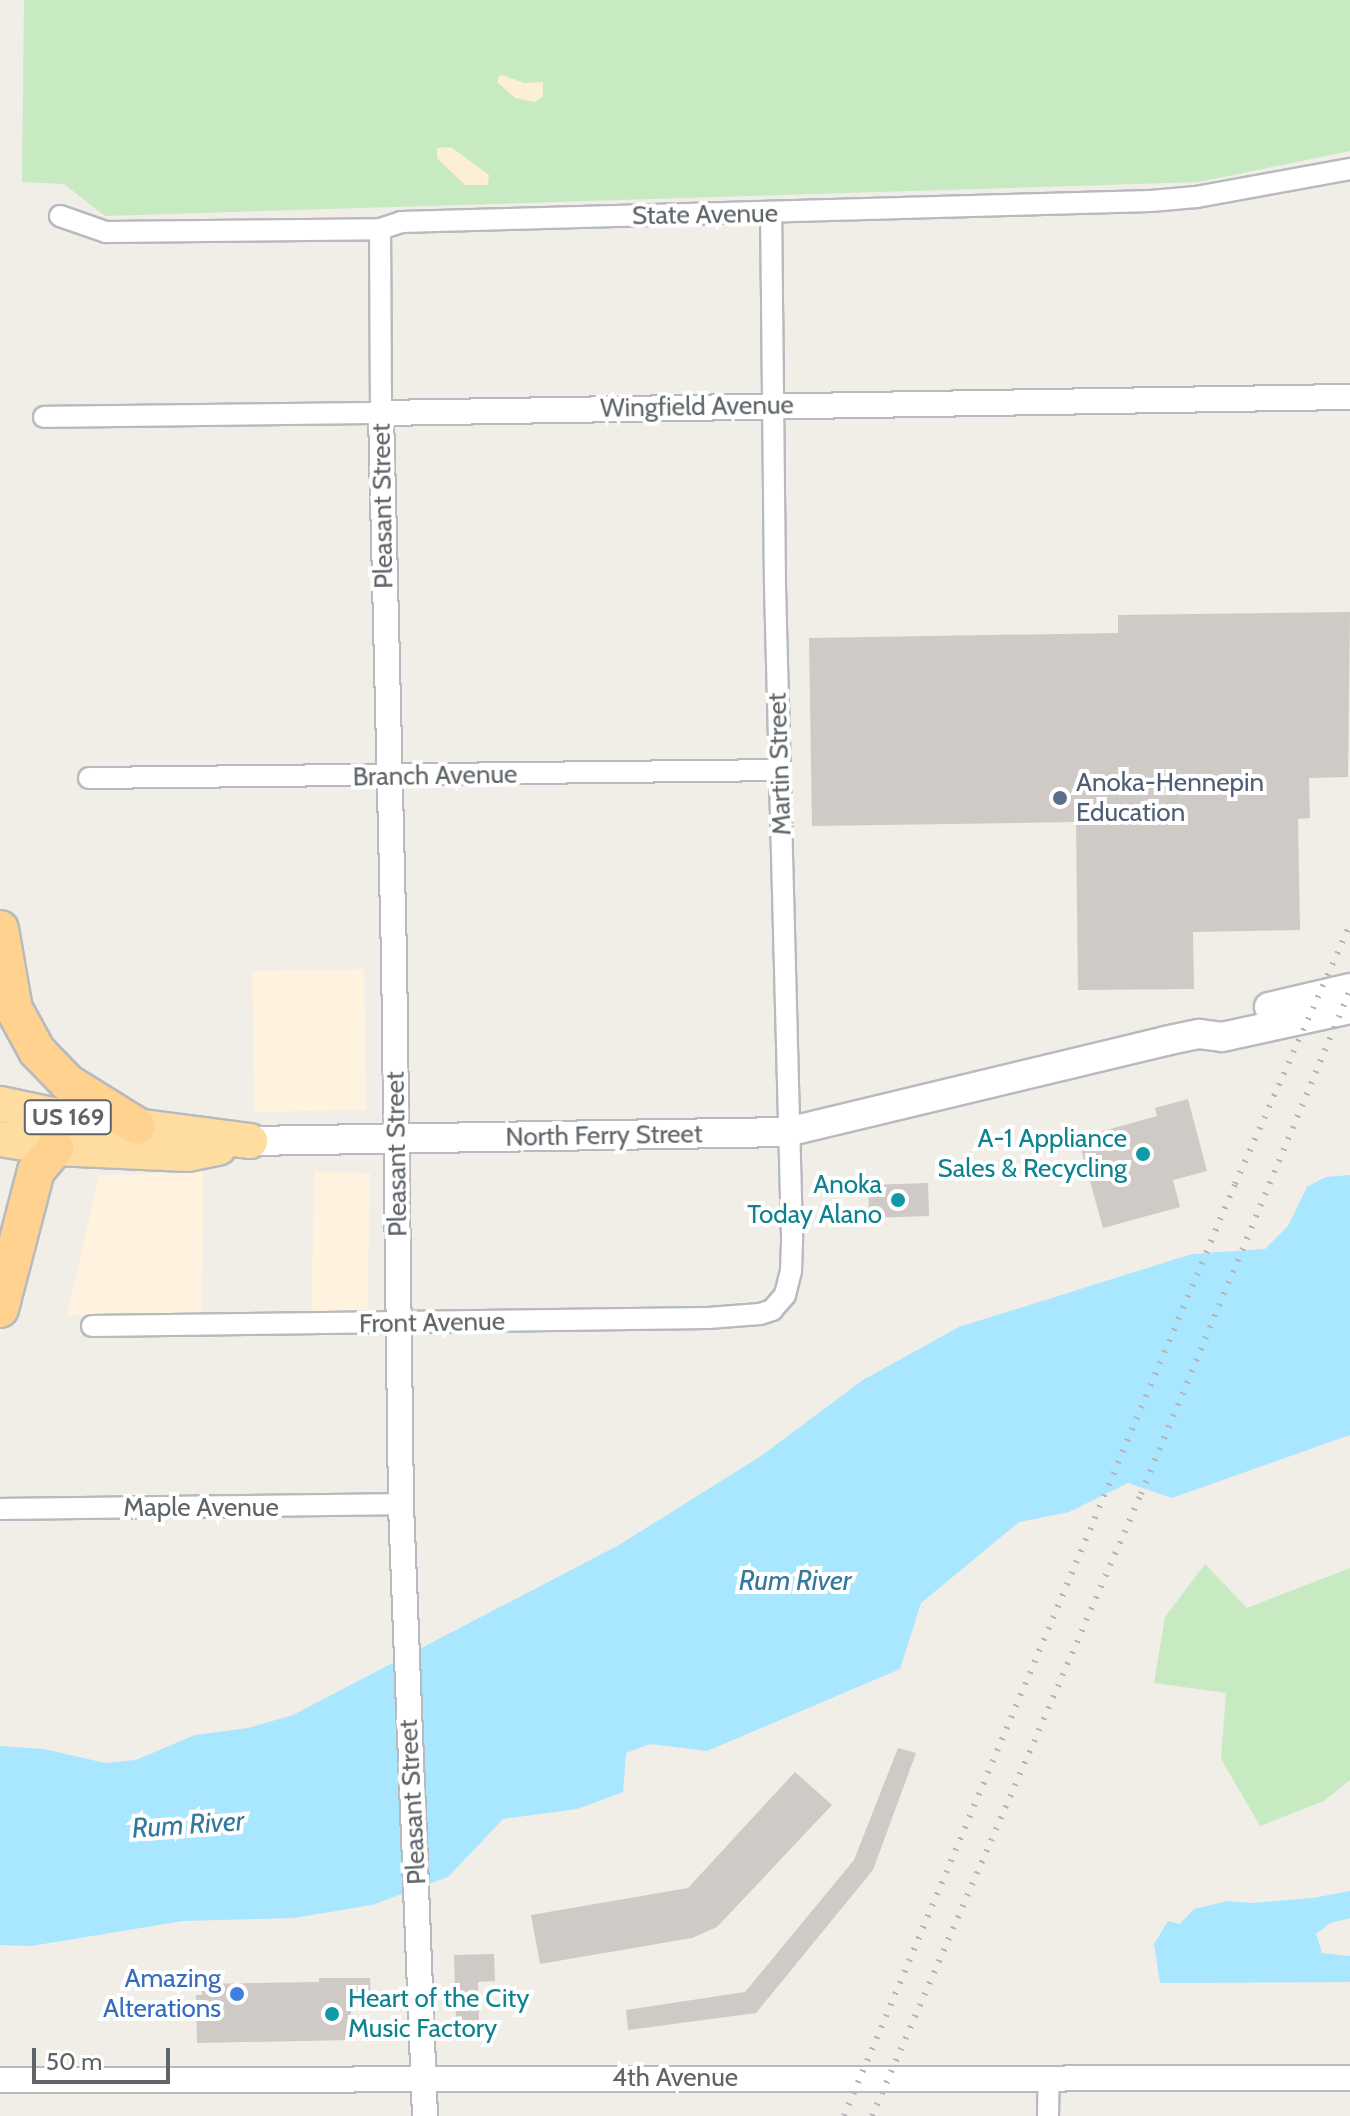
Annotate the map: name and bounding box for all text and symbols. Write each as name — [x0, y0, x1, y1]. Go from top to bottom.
street label: State Avenue — [632, 198, 778, 232]
street label: Wingfield Avenue — [600, 390, 794, 424]
street label: Pleasant Street — [366, 423, 400, 589]
street label: Martin Street — [762, 692, 798, 836]
street label: Branch Avenue — [352, 759, 518, 793]
place label: Anoka-Hennepin Education — [1076, 767, 1264, 828]
marker: Anoka-Hennepin Education — [1051, 789, 1069, 807]
street label: Pleasant Street — [380, 1071, 414, 1237]
road number: US 169 — [22, 1097, 114, 1137]
street label: North Ferry Street — [505, 1119, 703, 1153]
place label: A-1 Appliance Sales & Recycling — [938, 1123, 1127, 1184]
marker: A-1 Appliance Sales & Recycling — [1134, 1145, 1152, 1163]
place label: Anoka Today Alano — [747, 1169, 882, 1230]
marker: Anoka Today Alano — [889, 1191, 907, 1209]
street label: Front Avenue — [359, 1306, 505, 1340]
street label: Maple Avenue — [123, 1492, 279, 1524]
water label: Rum River — [739, 1563, 851, 1597]
street label: Pleasant Street — [393, 1719, 433, 1885]
water label: Rum River — [131, 1803, 245, 1845]
place label: Amazing Alterations — [103, 1963, 221, 2024]
place label: Heart of the City Music Factory — [348, 1983, 529, 2044]
marker: Amazing Alterations — [228, 1985, 246, 2003]
marker: Heart of the City Music Factory — [323, 2005, 341, 2023]
scale bar — [36, 2032, 174, 2082]
text: 50 m — [46, 2047, 102, 2076]
street label: 4th Avenue — [612, 2062, 738, 2094]

